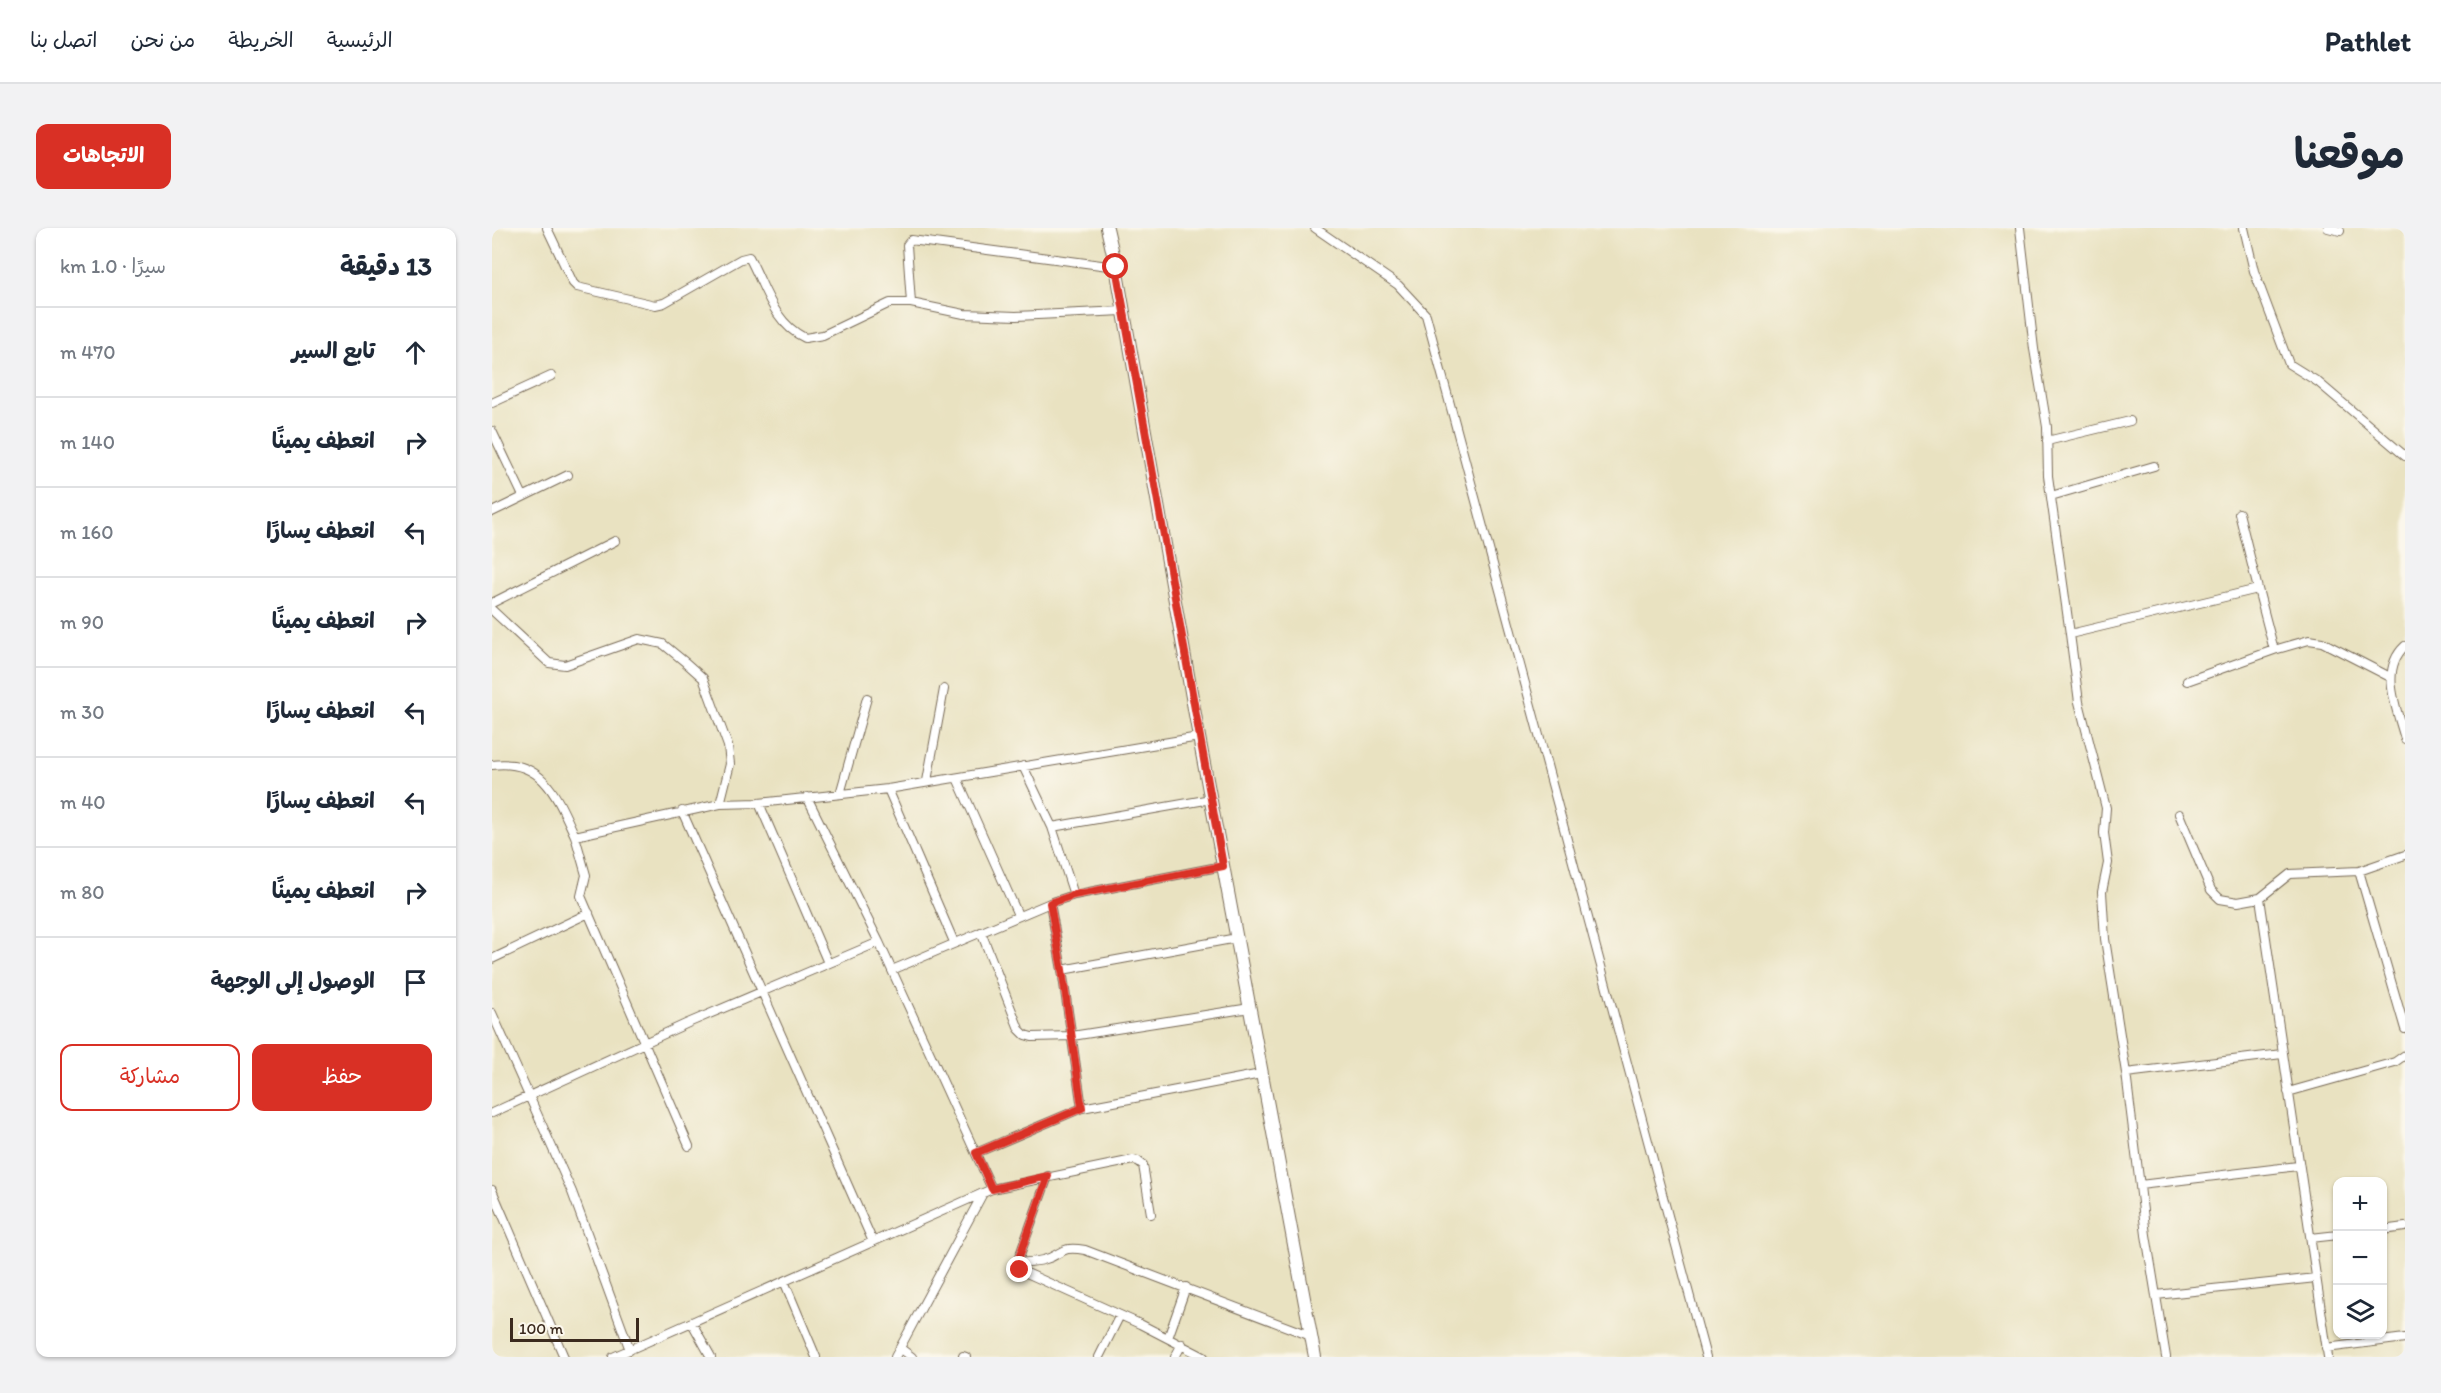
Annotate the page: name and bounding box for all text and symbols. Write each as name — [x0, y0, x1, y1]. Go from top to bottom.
text: Pathlet — [2325, 24, 2411, 58]
text: اتصل بنا — [30, 27, 98, 52]
text: من نحن — [131, 27, 195, 52]
text: الخريطة — [228, 27, 294, 52]
text: الرئيسية — [327, 27, 393, 52]
button: الاتجاهات — [36, 124, 171, 189]
text: موقعنا — [2294, 128, 2405, 179]
text: 13 دقيقة — [340, 250, 432, 282]
route start — [1102, 253, 1128, 279]
text: سيرًا · 1.0 km — [60, 254, 166, 278]
icon: ahead — [399, 336, 432, 369]
text: تابع السير — [292, 337, 375, 364]
text: 470 m — [60, 340, 116, 364]
icon: right — [399, 426, 432, 459]
text: انعطف يمينًا — [272, 427, 375, 454]
text: 140 m — [60, 430, 115, 454]
icon: left — [399, 516, 432, 549]
text: انعطف يسارًا — [266, 517, 375, 544]
text: 160 m — [60, 520, 114, 544]
icon: right — [399, 606, 432, 639]
text: انعطف يمينًا — [272, 607, 375, 634]
text: 90 m — [60, 610, 104, 634]
icon: left — [399, 696, 432, 729]
text: انعطف يسارًا — [266, 697, 375, 724]
text: 30 m — [60, 700, 105, 724]
icon: left — [399, 786, 432, 819]
text: انعطف يسارًا — [266, 787, 375, 814]
text: 40 m — [60, 790, 106, 814]
icon: right — [399, 876, 432, 909]
text: انعطف يمينًا — [272, 877, 375, 904]
text: 80 m — [60, 880, 105, 904]
icon: arrive — [399, 966, 432, 999]
text: الوصول إلى الوجهة — [210, 967, 375, 994]
button: مشاركة — [60, 1044, 240, 1111]
button: حفظ — [252, 1044, 432, 1111]
map controls — [2333, 1177, 2387, 1339]
button: + — [2333, 1177, 2387, 1231]
button: − — [2333, 1231, 2387, 1285]
route end — [1006, 1256, 1032, 1282]
button: layers — [2333, 1285, 2387, 1339]
scale bar — [510, 1315, 639, 1342]
text: 100 m — [519, 1319, 563, 1338]

